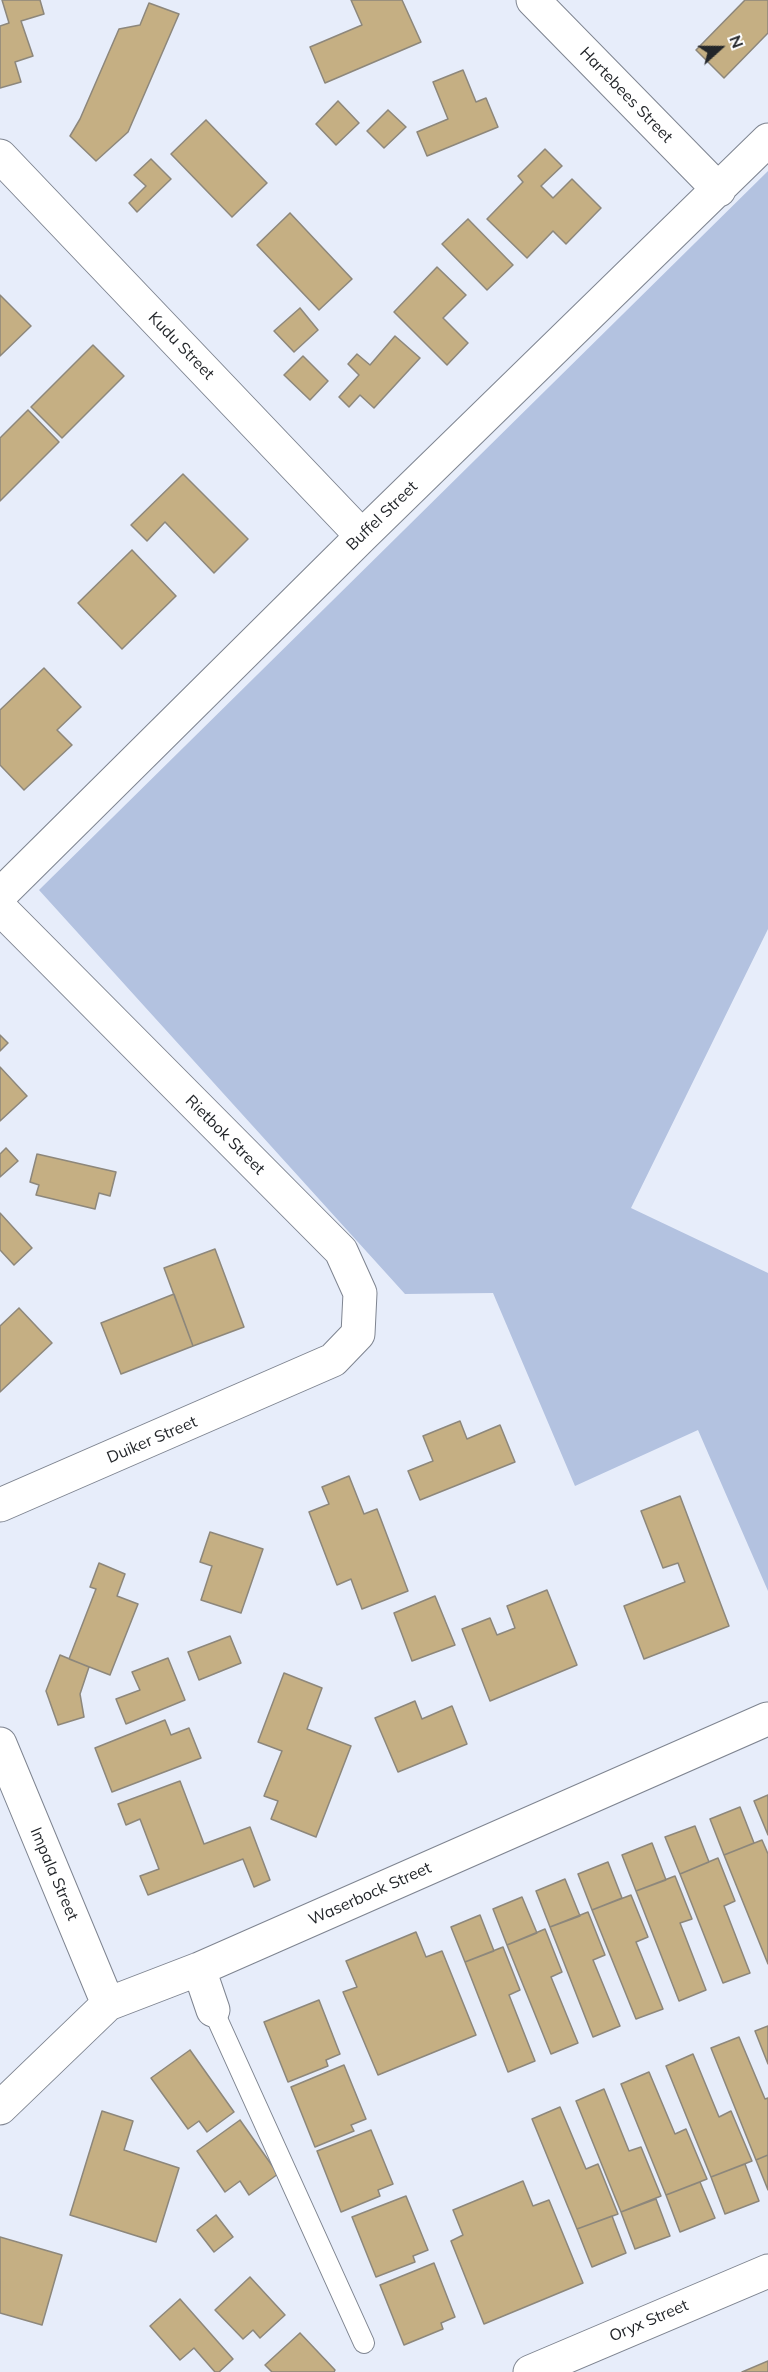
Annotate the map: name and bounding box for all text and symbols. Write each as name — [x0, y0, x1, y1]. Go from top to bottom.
north arrow — [690, 18, 750, 78]
text: N — [725, 32, 748, 51]
street label: Hartebees Street — [575, 43, 677, 147]
street label: Kudu Street — [144, 308, 218, 384]
street label: Buffel Street — [342, 477, 422, 555]
street label: Rietbok Street — [181, 1091, 269, 1179]
street label: Duiker Street — [104, 1412, 200, 1468]
street label: Impala Street — [26, 1825, 82, 1923]
street label: Waserbock Street — [306, 1858, 434, 1930]
street label: Oryx Street — [607, 2296, 691, 2346]

